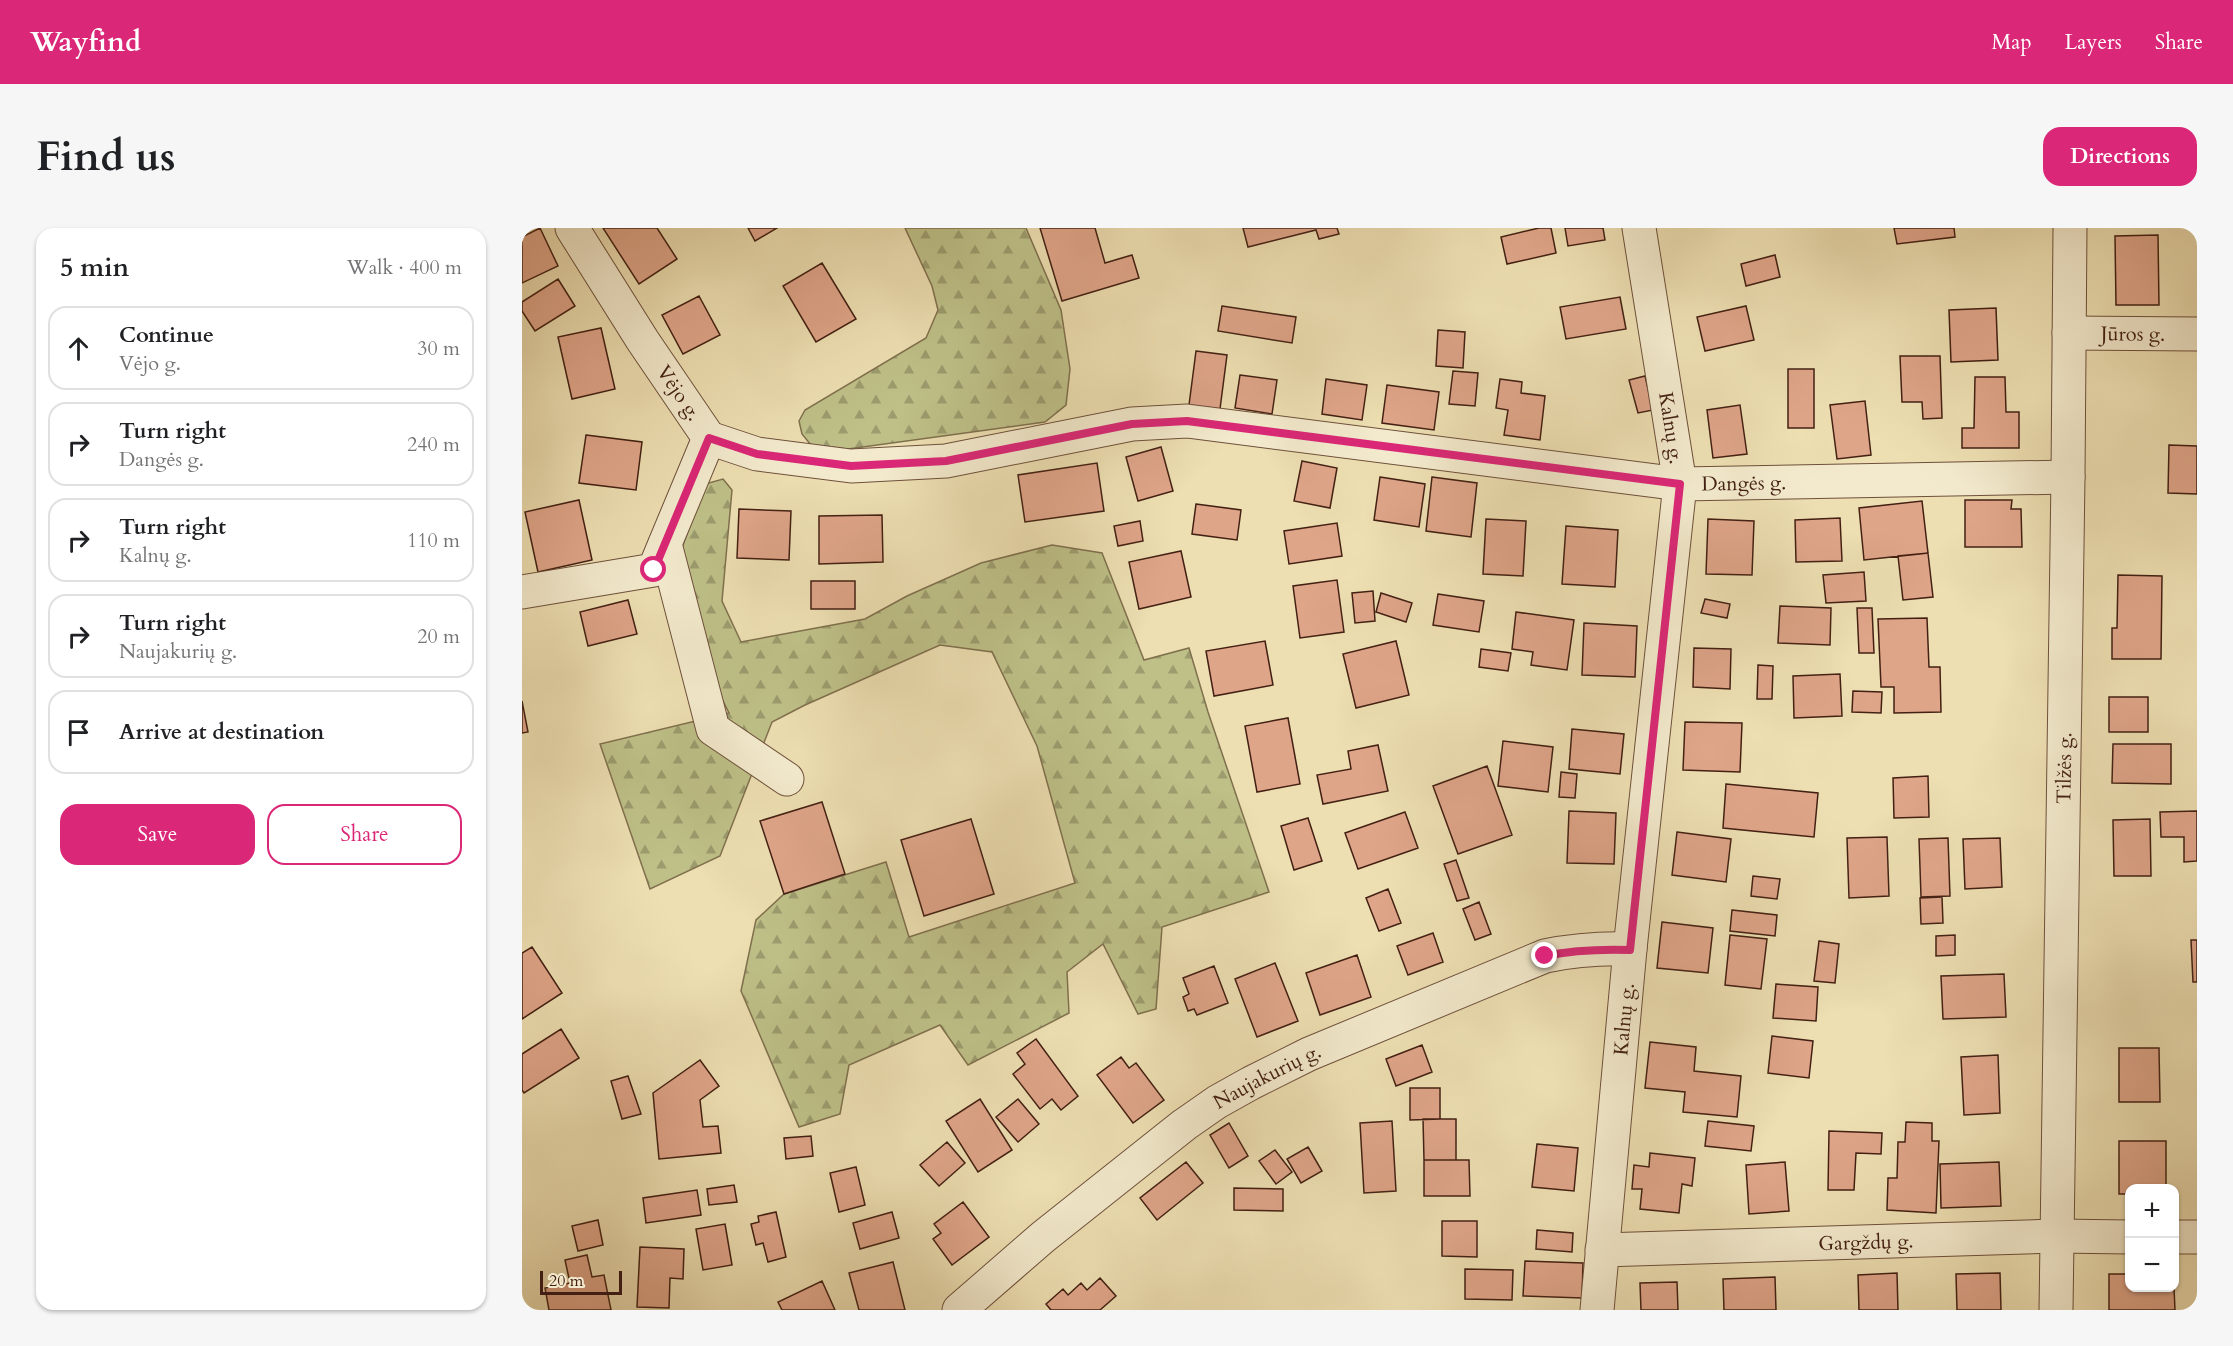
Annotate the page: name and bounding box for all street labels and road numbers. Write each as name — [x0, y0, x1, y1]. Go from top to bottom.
street label: Jūros g. — [2098, 320, 2165, 347]
street label: Vėjo g. — [651, 360, 707, 426]
street label: Kalnų g. — [1652, 390, 1690, 466]
street label: Dangės g. — [1701, 469, 1786, 497]
street label: Tilžės g. — [2050, 732, 2078, 804]
street label: Kalnų g. — [1607, 982, 1640, 1057]
street label: Naujakurių g. — [1208, 1037, 1325, 1115]
street label: Gargždų g. — [1818, 1227, 1914, 1257]

